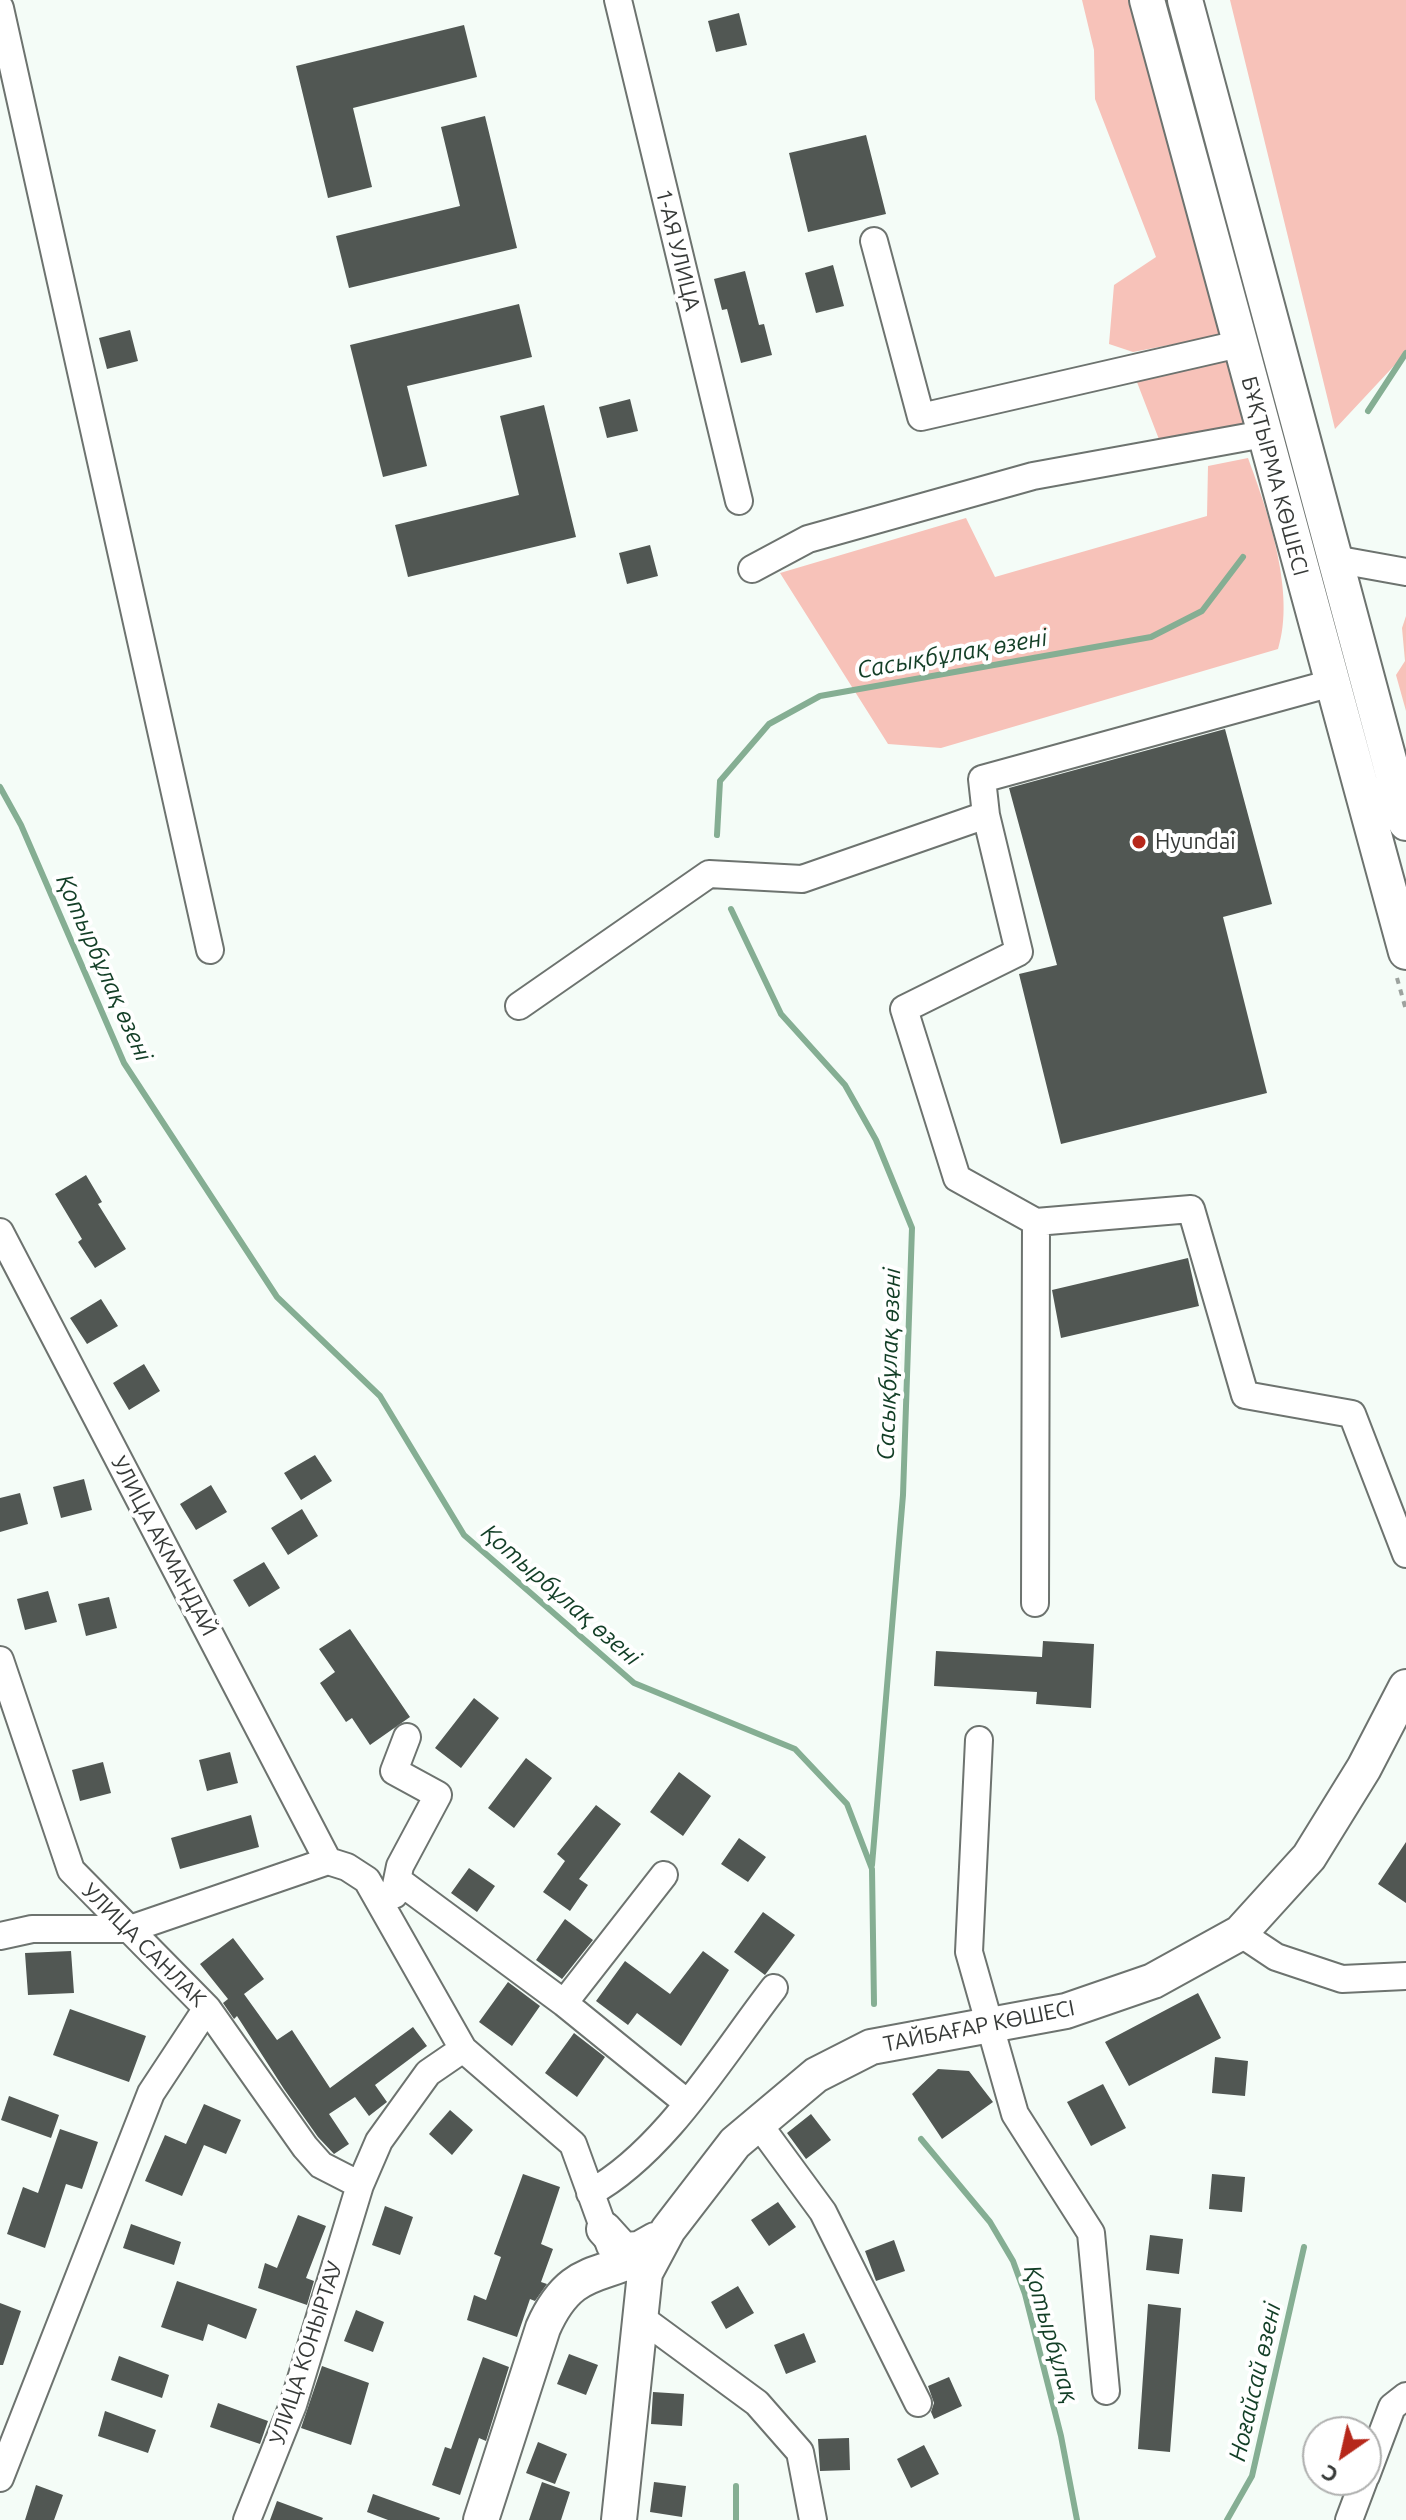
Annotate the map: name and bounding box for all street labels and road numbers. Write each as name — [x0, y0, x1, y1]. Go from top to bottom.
street label: 1-АЯ УЛИЦА — [650, 186, 706, 314]
street label: БҰҚТЫРМА КӨШЕСІ — [1236, 373, 1314, 579]
street label: УЛИЦА АКМАНДАЙ — [105, 1452, 223, 1640]
street label: УЛИЦА САНЛАК — [77, 1878, 211, 2012]
street label: ТАЙБАҒАР КӨШЕСІ — [881, 1995, 1077, 2057]
street label: УЛИЦА КОНЫРТАУ — [264, 2258, 348, 2448]

